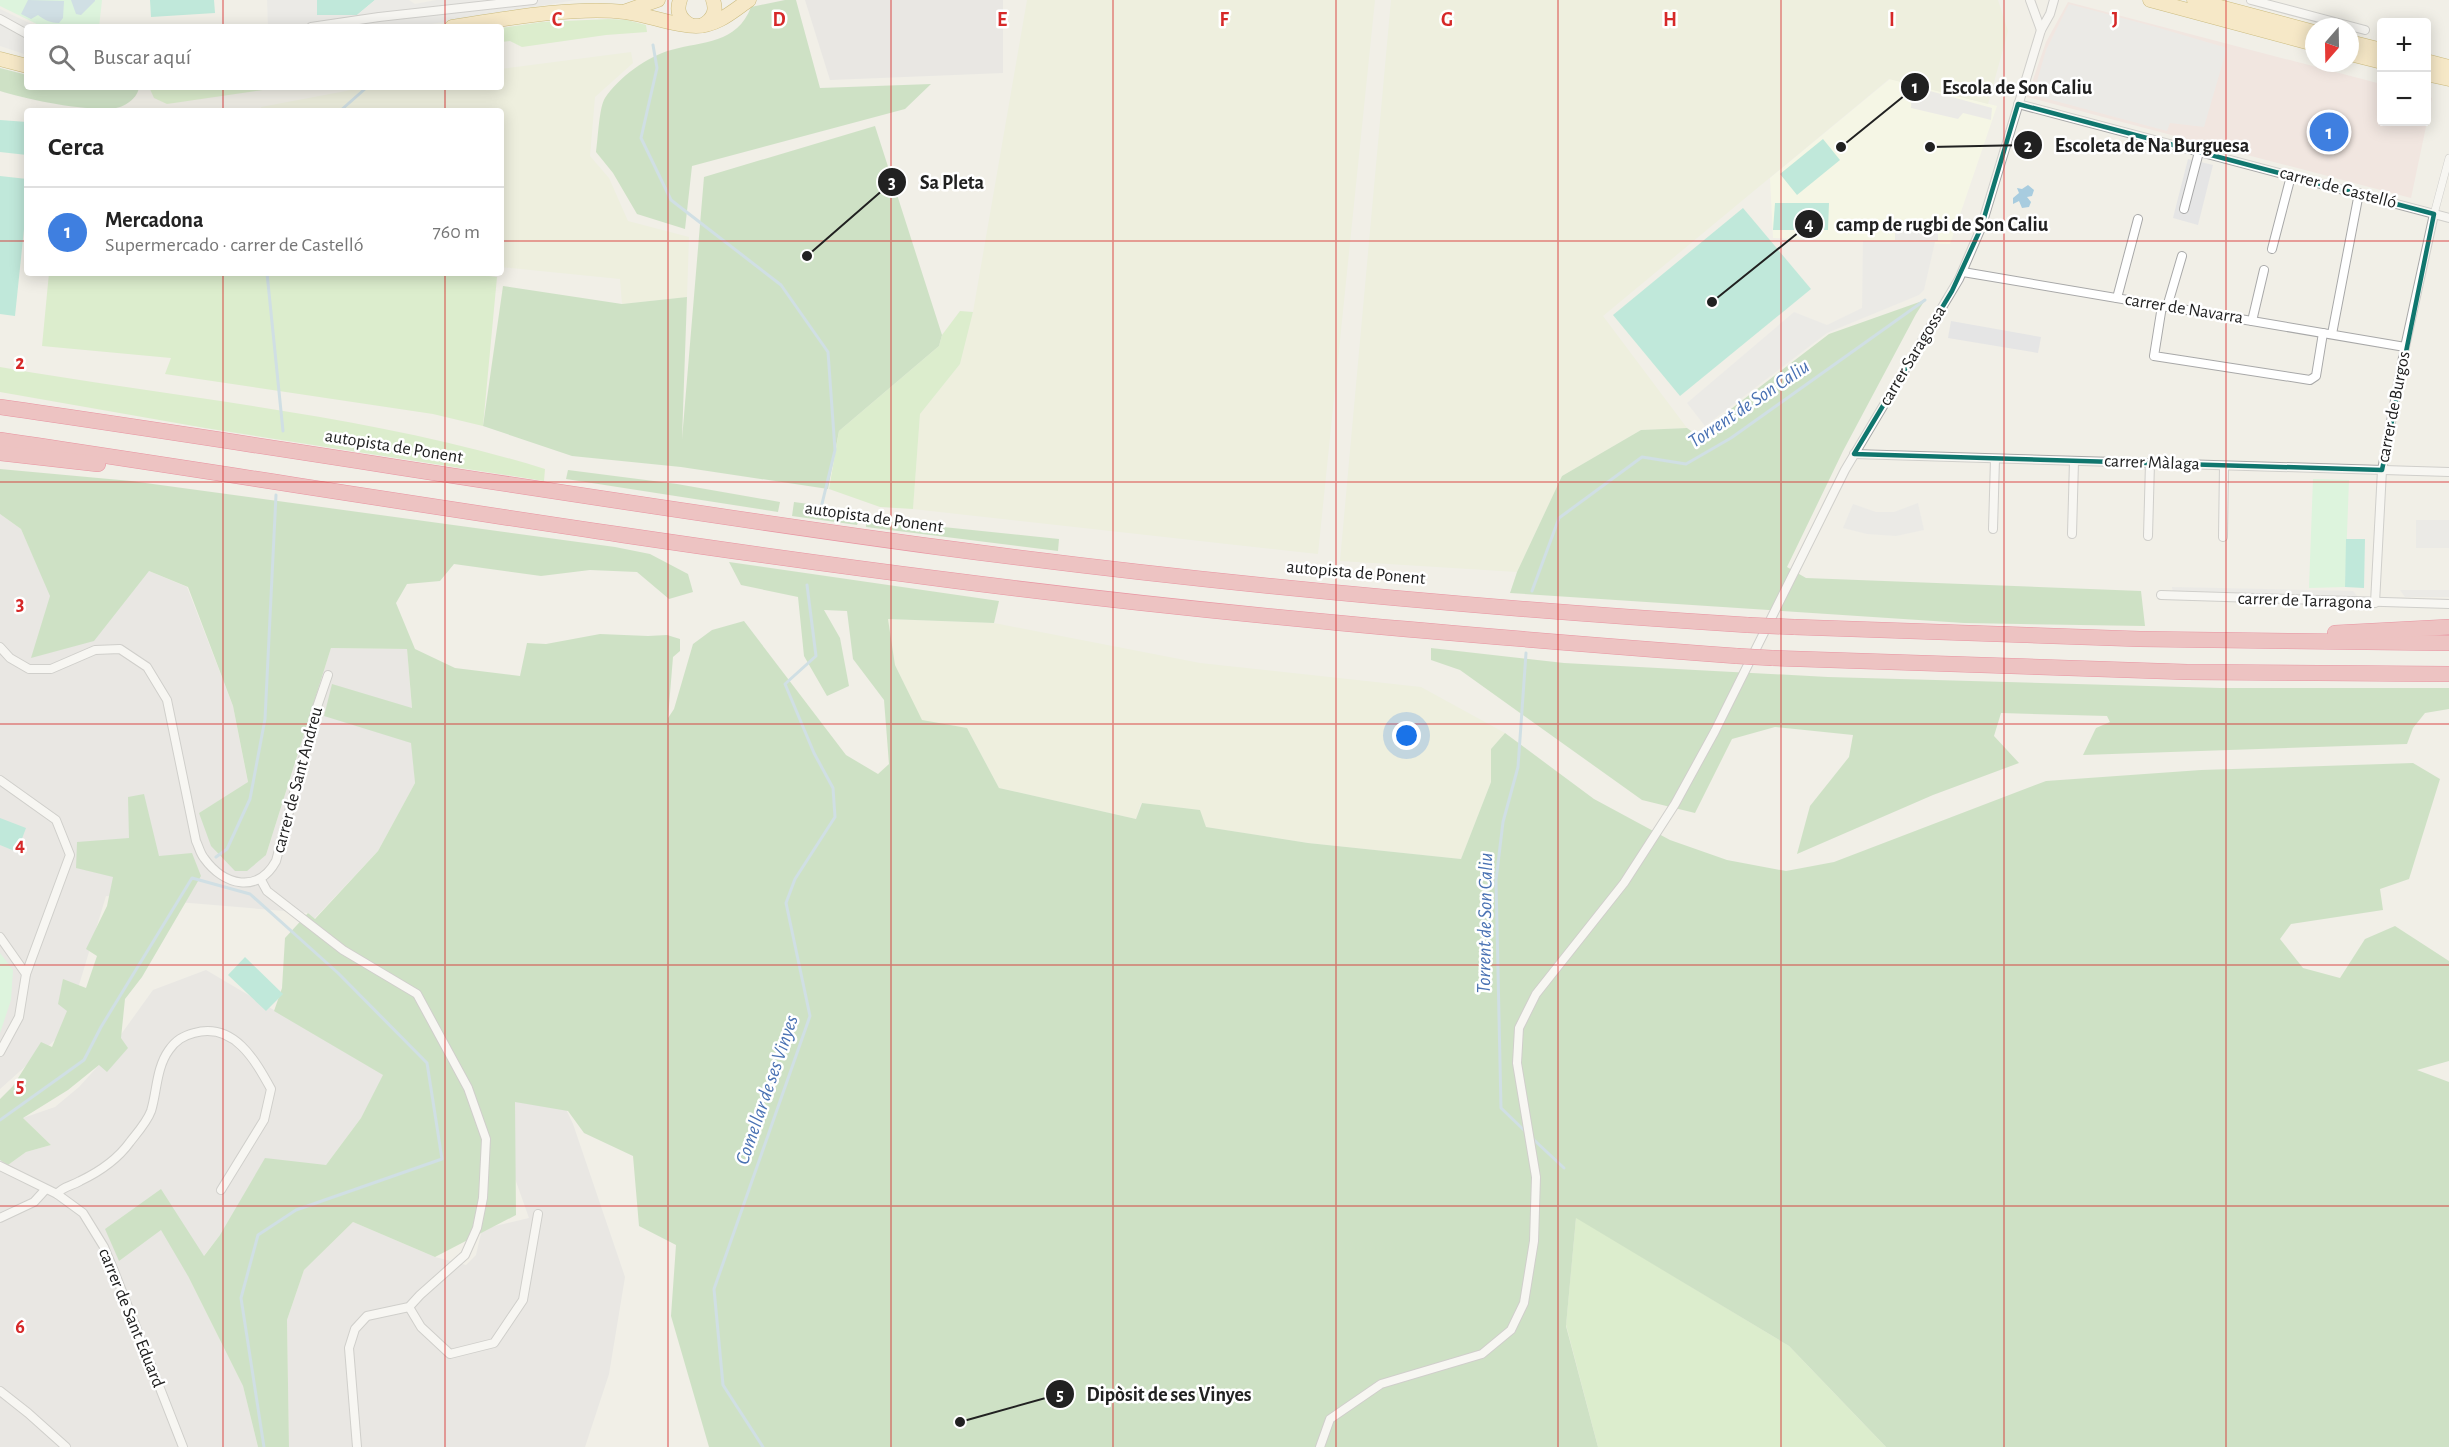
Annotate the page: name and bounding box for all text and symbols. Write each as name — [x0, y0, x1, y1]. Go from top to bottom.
text: C — [552, 10, 563, 30]
text: D — [772, 10, 786, 30]
text: E — [997, 10, 1007, 30]
text: F — [1219, 10, 1229, 30]
text: G — [1441, 10, 1453, 30]
text: H — [1663, 10, 1677, 30]
text: I — [1889, 10, 1895, 30]
text: J — [2112, 10, 2118, 30]
north arrow — [2305, 18, 2359, 72]
map controls — [2377, 18, 2431, 126]
button: + — [2377, 18, 2431, 72]
search box — [24, 24, 504, 90]
icon: search — [45, 41, 78, 74]
text: Buscar aquí — [93, 46, 191, 68]
callout: Escola de Son Caliu — [1900, 68, 2105, 106]
button: − — [2377, 72, 2431, 126]
text: Escola de Son Caliu — [1942, 78, 2093, 98]
text: 1 — [1912, 79, 1918, 97]
pin: 1 — [2310, 110, 2348, 154]
callout: Escoleta de Na Burguesa — [2013, 126, 2262, 164]
text: Cerca — [48, 134, 105, 160]
text: Escoleta de Na Burguesa — [2055, 136, 2250, 156]
text: 2 — [2024, 138, 2033, 156]
callout: Sa Pleta — [877, 163, 996, 201]
street label: carrer de Castelló — [2278, 164, 2398, 212]
text: Sa Pleta — [920, 173, 985, 193]
text: 3 — [888, 174, 896, 192]
callout: camp de rugbi de Son Caliu — [1794, 205, 2060, 243]
text: Mercadona — [105, 209, 204, 231]
text: camp de rugbi de Son Caliu — [1836, 215, 2049, 235]
text: 4 — [1804, 216, 1814, 234]
text: 1 — [64, 222, 71, 242]
text: 760 m — [432, 222, 480, 242]
text: Supermercado · carrer de Castelló — [105, 235, 364, 255]
street label: carrer de Navarra — [2124, 291, 2244, 327]
street label: carrer Saragossa — [1876, 303, 1950, 409]
street label: carrer de Burgos — [2374, 350, 2414, 464]
text: 2 — [15, 353, 25, 373]
water label: Torrent de Son Caliu — [1685, 356, 1813, 452]
street label: autopista de Ponent — [324, 427, 465, 467]
street label: carrer Màlaga — [2104, 452, 2200, 474]
street label: autopista de Ponent — [804, 499, 945, 537]
street label: autopista de Ponent — [1286, 558, 1427, 588]
street label: carrer de Tarragona — [2237, 590, 2373, 612]
text: 3 — [16, 594, 24, 614]
street label: carrer de Sant Andreu — [270, 705, 326, 855]
your location — [1392, 721, 1421, 750]
text: 4 — [15, 835, 25, 855]
water label: Torrent de Son Caliu — [1474, 852, 1496, 994]
water label: Comellar de ses Vinyes — [732, 1012, 802, 1167]
text: 5 — [16, 1076, 24, 1096]
street label: carrer de Sant Eduard — [95, 1246, 167, 1390]
text: 6 — [15, 1317, 25, 1337]
callout: Dipòsit de ses Vinyes — [1045, 1375, 1264, 1413]
text: Dipòsit de ses Vinyes — [1086, 1385, 1252, 1405]
text: 5 — [1056, 1386, 1064, 1404]

